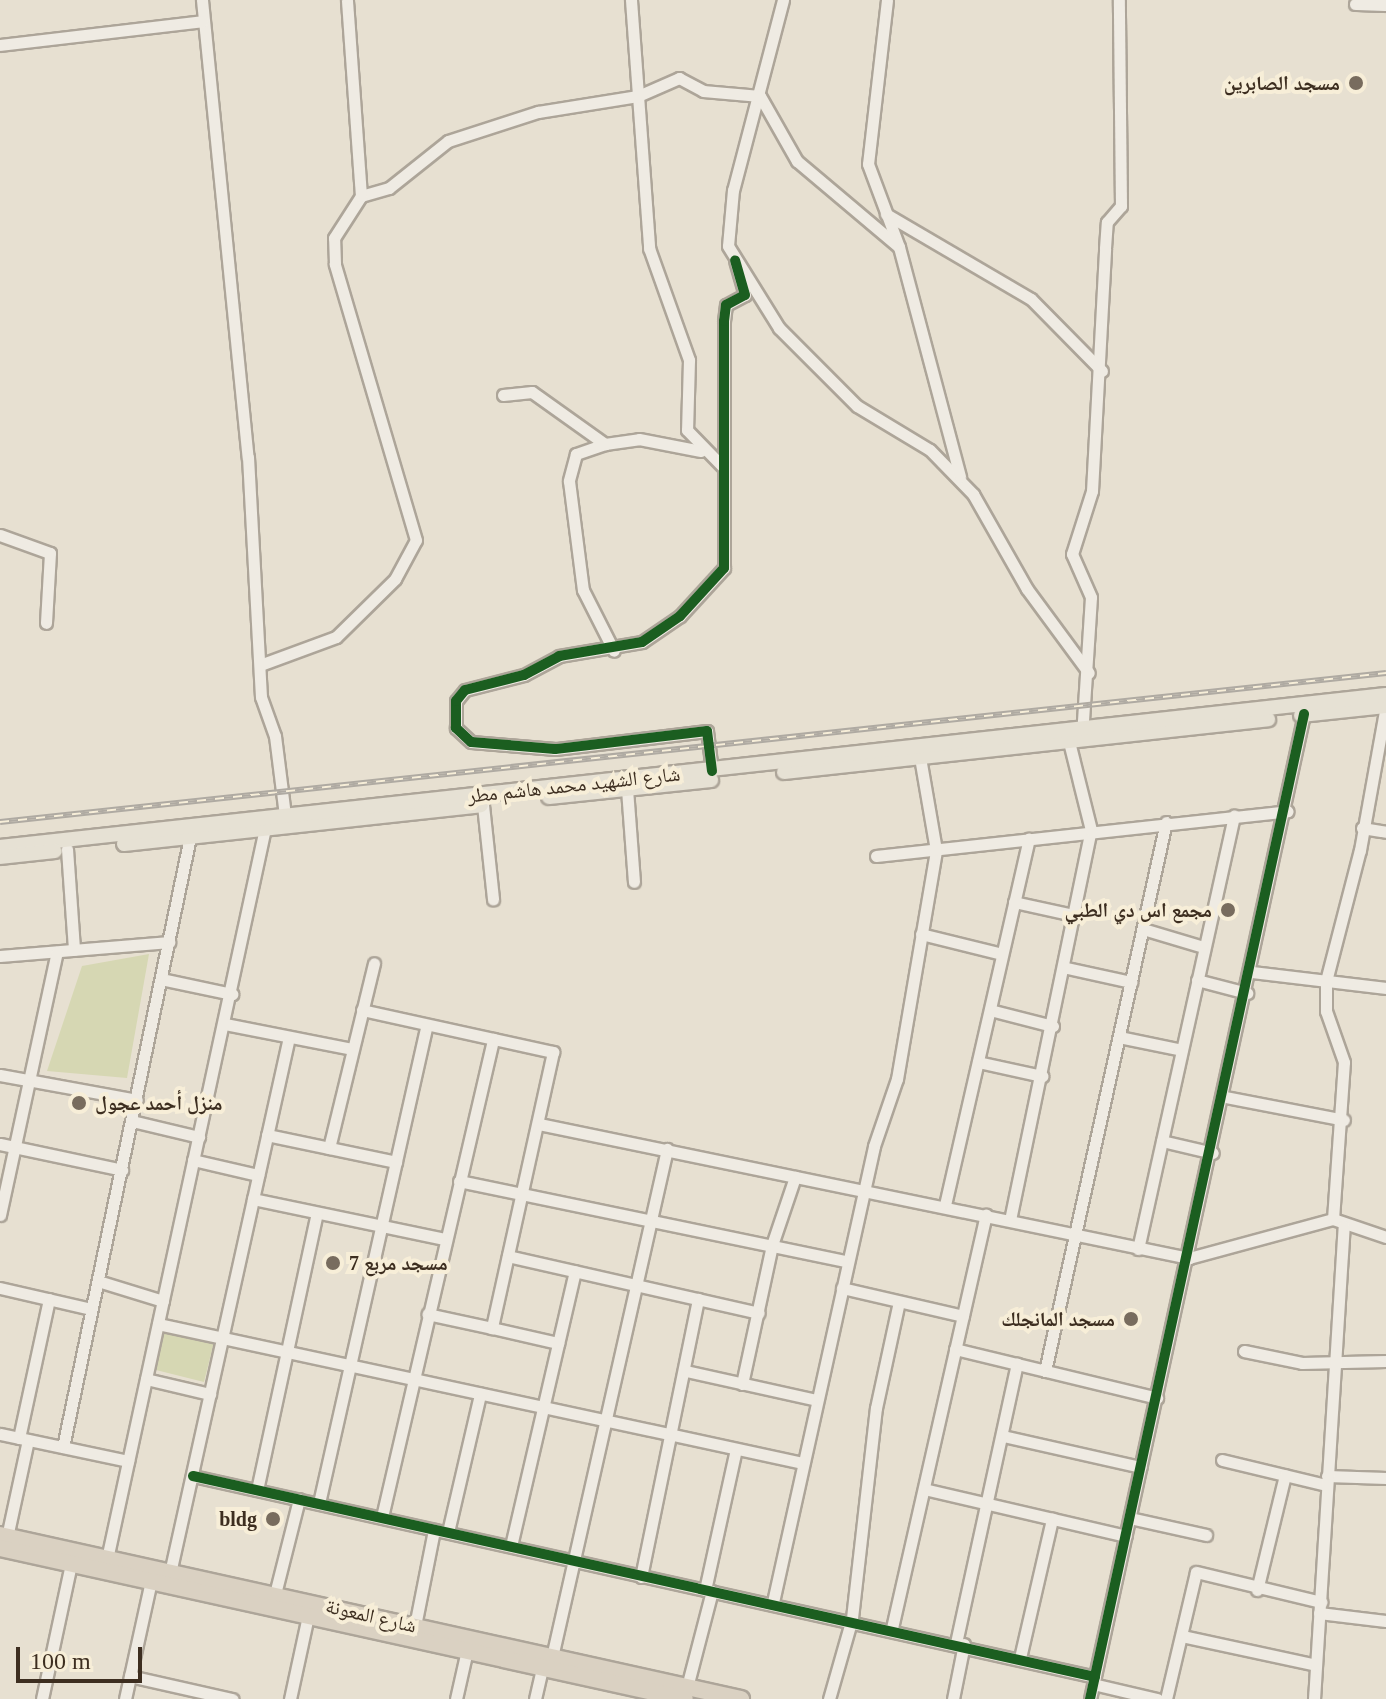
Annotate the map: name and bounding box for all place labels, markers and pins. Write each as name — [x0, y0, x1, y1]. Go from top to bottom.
place label: مسجد الصابرين — [1224, 71, 1340, 95]
marker: مسجد الصابرين — [1347, 74, 1365, 92]
place label: مجمع اس دي الطبي — [1065, 898, 1212, 922]
marker: مجمع اس دي الطبي — [1219, 901, 1237, 919]
place label: منزل أحمد عجول — [95, 1091, 223, 1115]
marker: منزل أحمد عجول — [70, 1094, 88, 1112]
place label: مسجد مربع 7 — [349, 1251, 448, 1275]
marker: مسجد مربع 7 — [324, 1254, 342, 1272]
place label: مسجد المانجلك — [1001, 1307, 1115, 1331]
marker: مسجد المانجلك — [1122, 1310, 1140, 1328]
place label: bldg — [219, 1507, 257, 1531]
marker: bldg — [264, 1510, 282, 1528]

